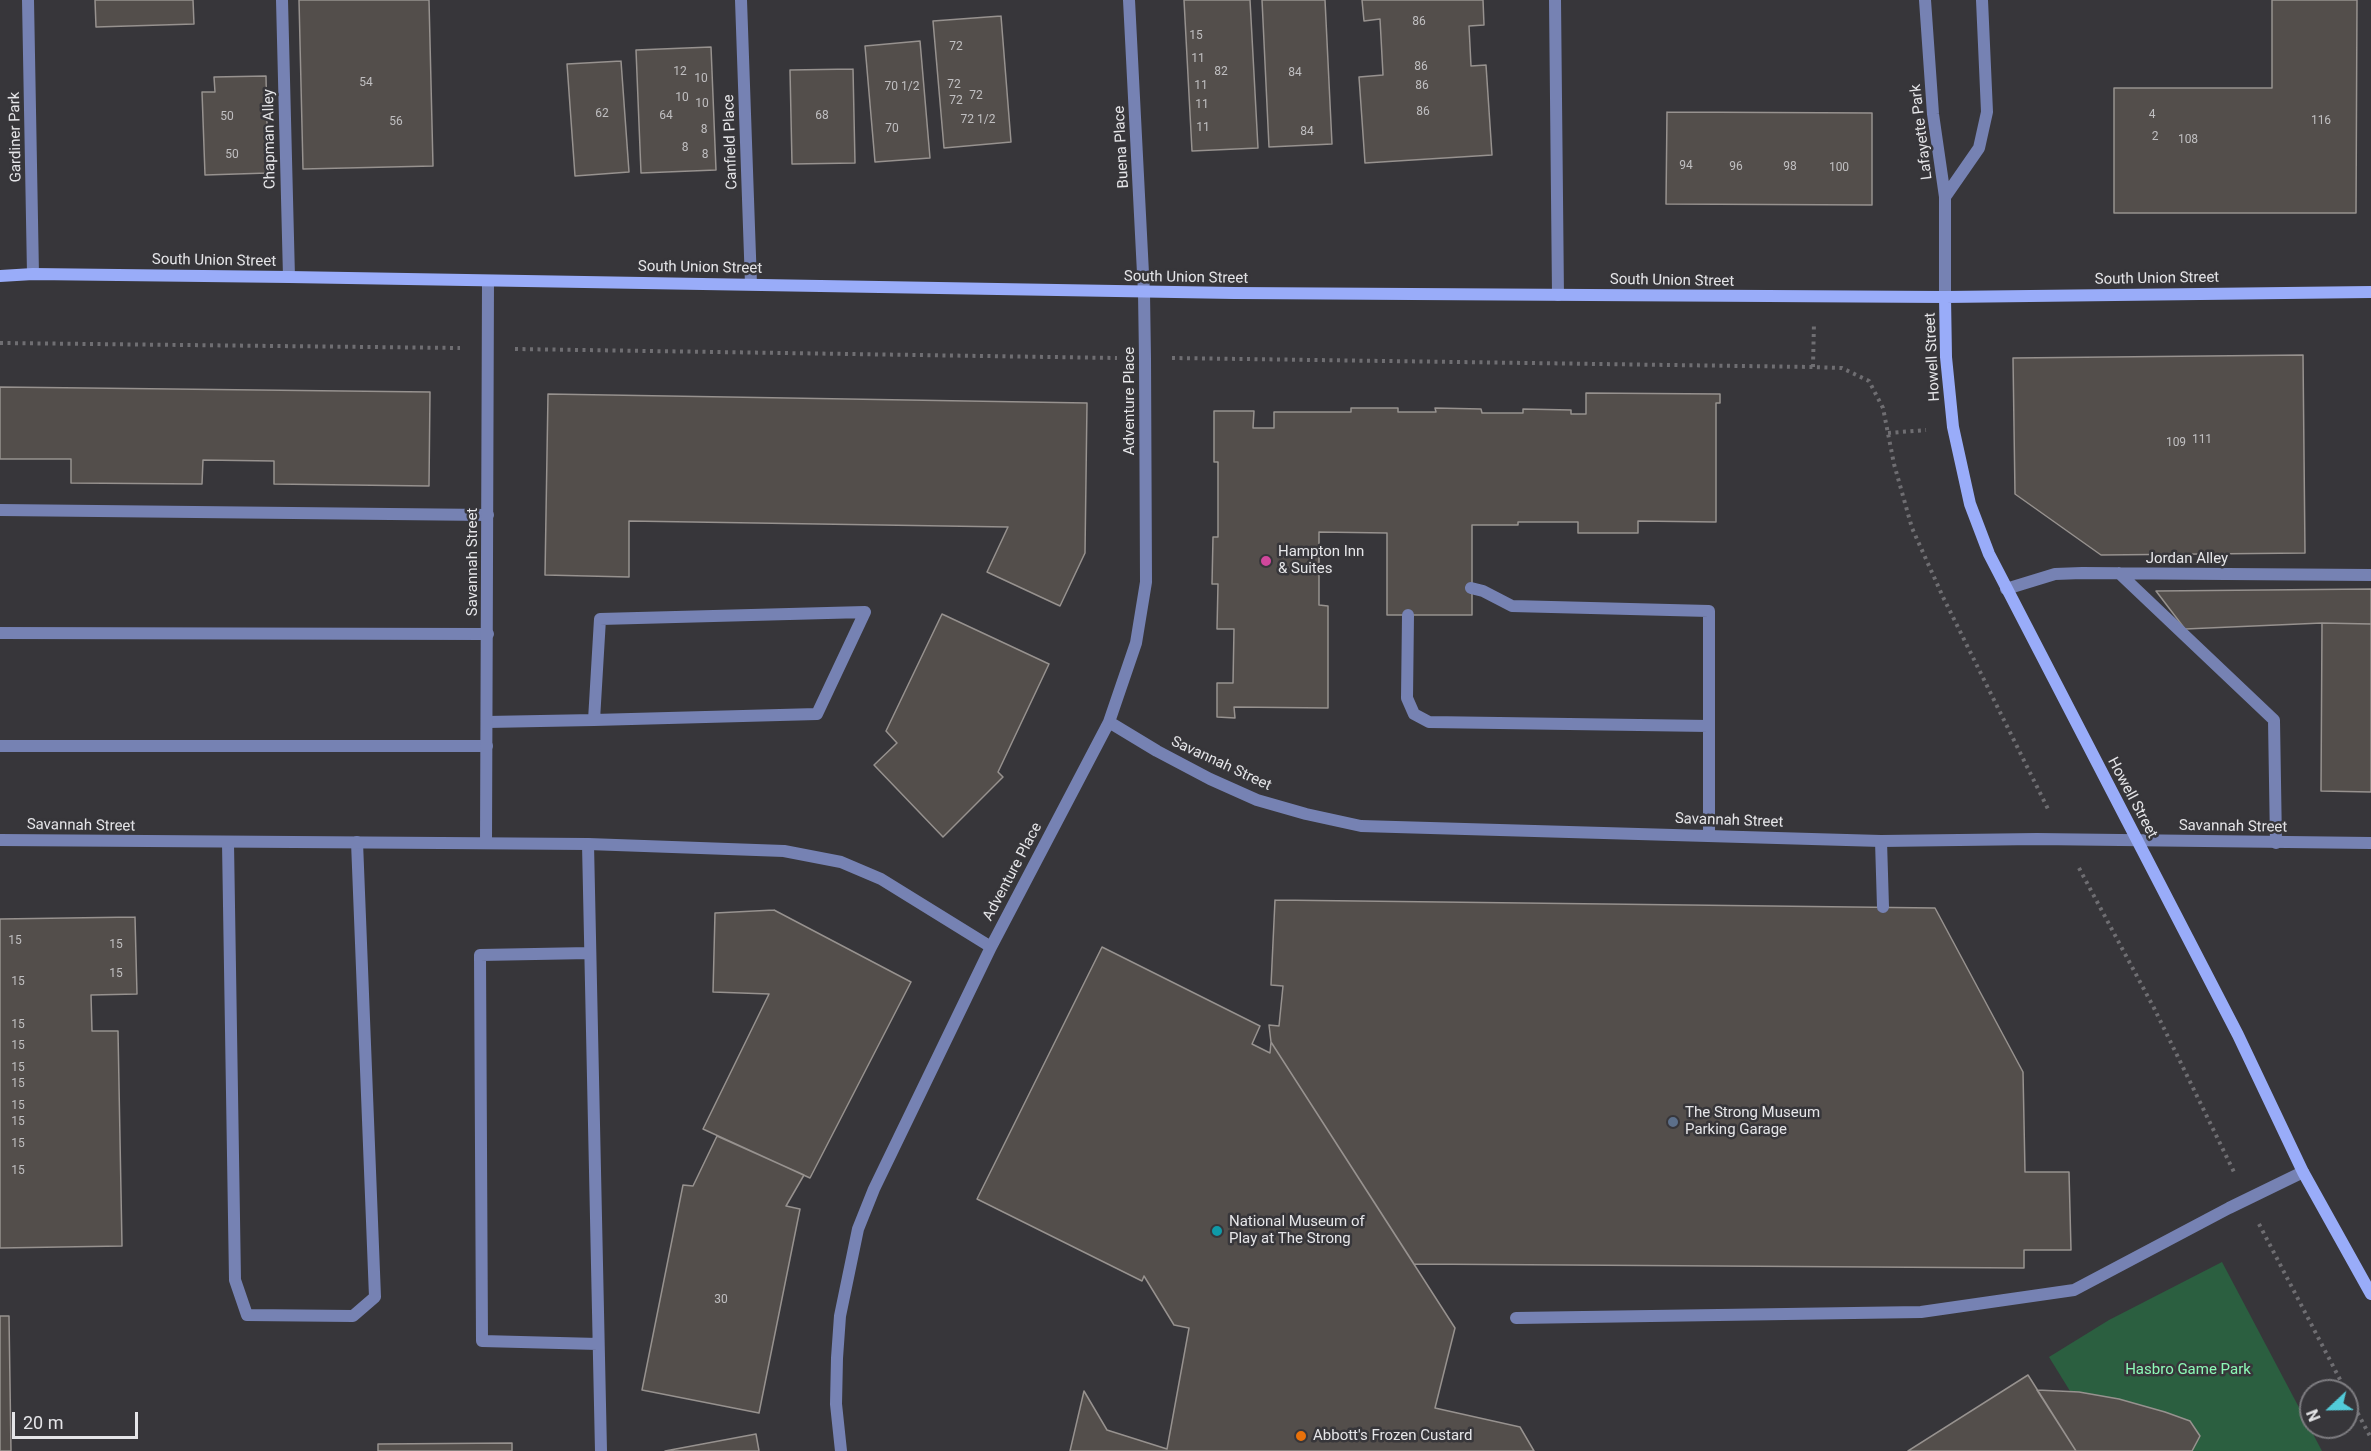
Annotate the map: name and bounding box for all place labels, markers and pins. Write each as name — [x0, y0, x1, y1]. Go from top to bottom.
place label: Hampton Inn & Suites — [1278, 543, 1364, 578]
marker: Hampton Inn & Suites — [1259, 554, 1273, 568]
place label: The Strong Museum Parking Garage — [1685, 1104, 1820, 1139]
marker: The Strong Museum Parking Garage — [1666, 1115, 1680, 1129]
place label: National Museum of Play at The Strong — [1229, 1213, 1365, 1248]
marker: National Museum of Play at The Strong — [1210, 1224, 1224, 1238]
place label: Abbott's Frozen Custard — [1313, 1427, 1472, 1445]
marker: Abbott's Frozen Custard — [1294, 1429, 1308, 1443]

